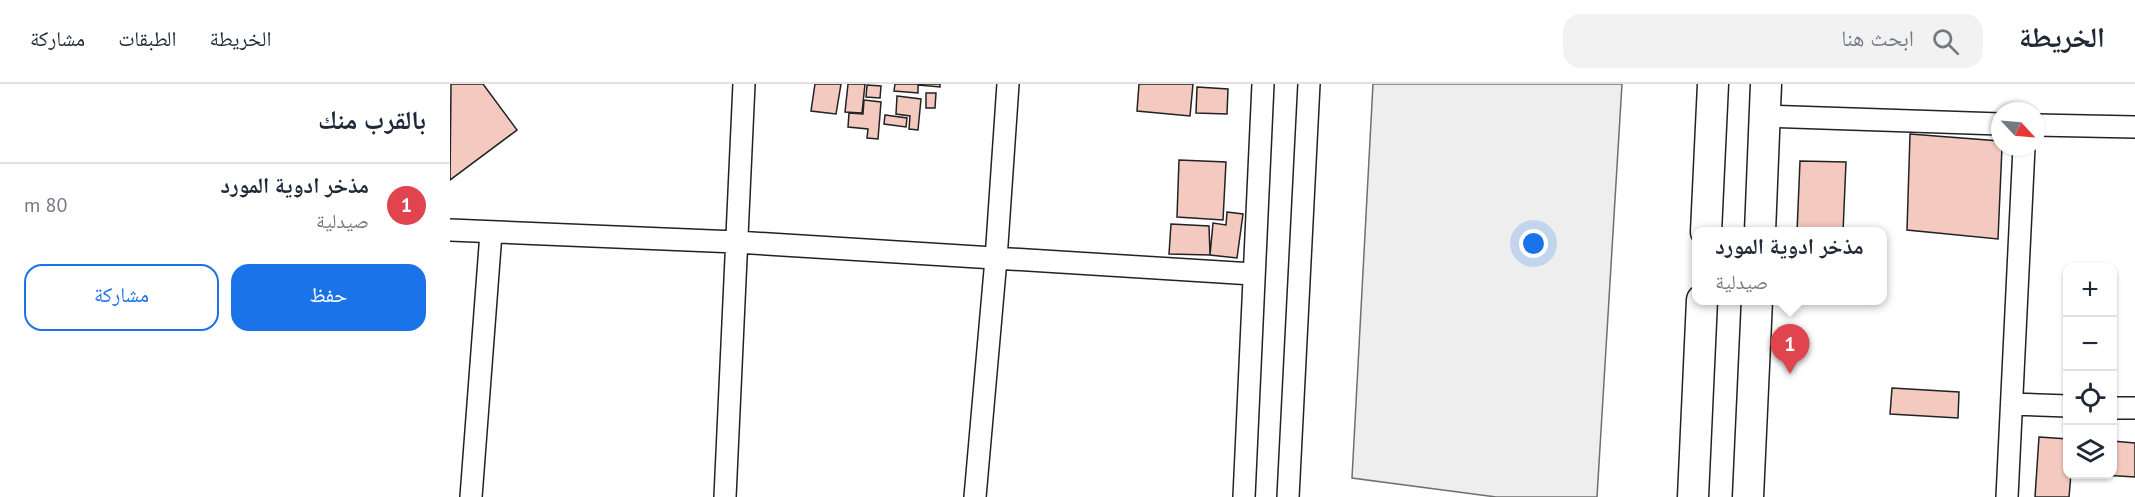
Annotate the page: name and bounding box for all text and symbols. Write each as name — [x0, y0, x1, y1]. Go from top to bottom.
search box — [1563, 14, 1983, 68]
text: الخريطة — [2019, 18, 2105, 55]
text: ابحث هنا — [1841, 24, 1914, 52]
text: مشاركة — [30, 25, 85, 52]
text: الطبقات — [118, 25, 177, 52]
text: الخريطة — [210, 25, 271, 52]
icon: search — [1929, 25, 1962, 58]
north arrow — [1991, 102, 2045, 156]
text: بالقرب منك — [318, 103, 426, 136]
text: مذخر ادوية المورد — [221, 171, 369, 199]
text: 80 m — [24, 192, 67, 218]
text: 1 — [401, 192, 412, 218]
text: صيدلية — [316, 208, 369, 234]
popup — [1692, 227, 1887, 305]
your location — [1519, 229, 1548, 258]
text: مذخر ادوية المورد — [1715, 232, 1864, 260]
map controls — [2063, 263, 2117, 479]
button: + — [2063, 263, 2117, 317]
button: مشاركة — [24, 264, 219, 331]
button: حفظ — [231, 264, 426, 331]
text: صيدلية — [1715, 269, 1768, 295]
button: − — [2063, 317, 2117, 371]
pin: 1 — [1770, 324, 1810, 374]
button: locate — [2063, 371, 2117, 425]
button: layers — [2063, 425, 2117, 479]

